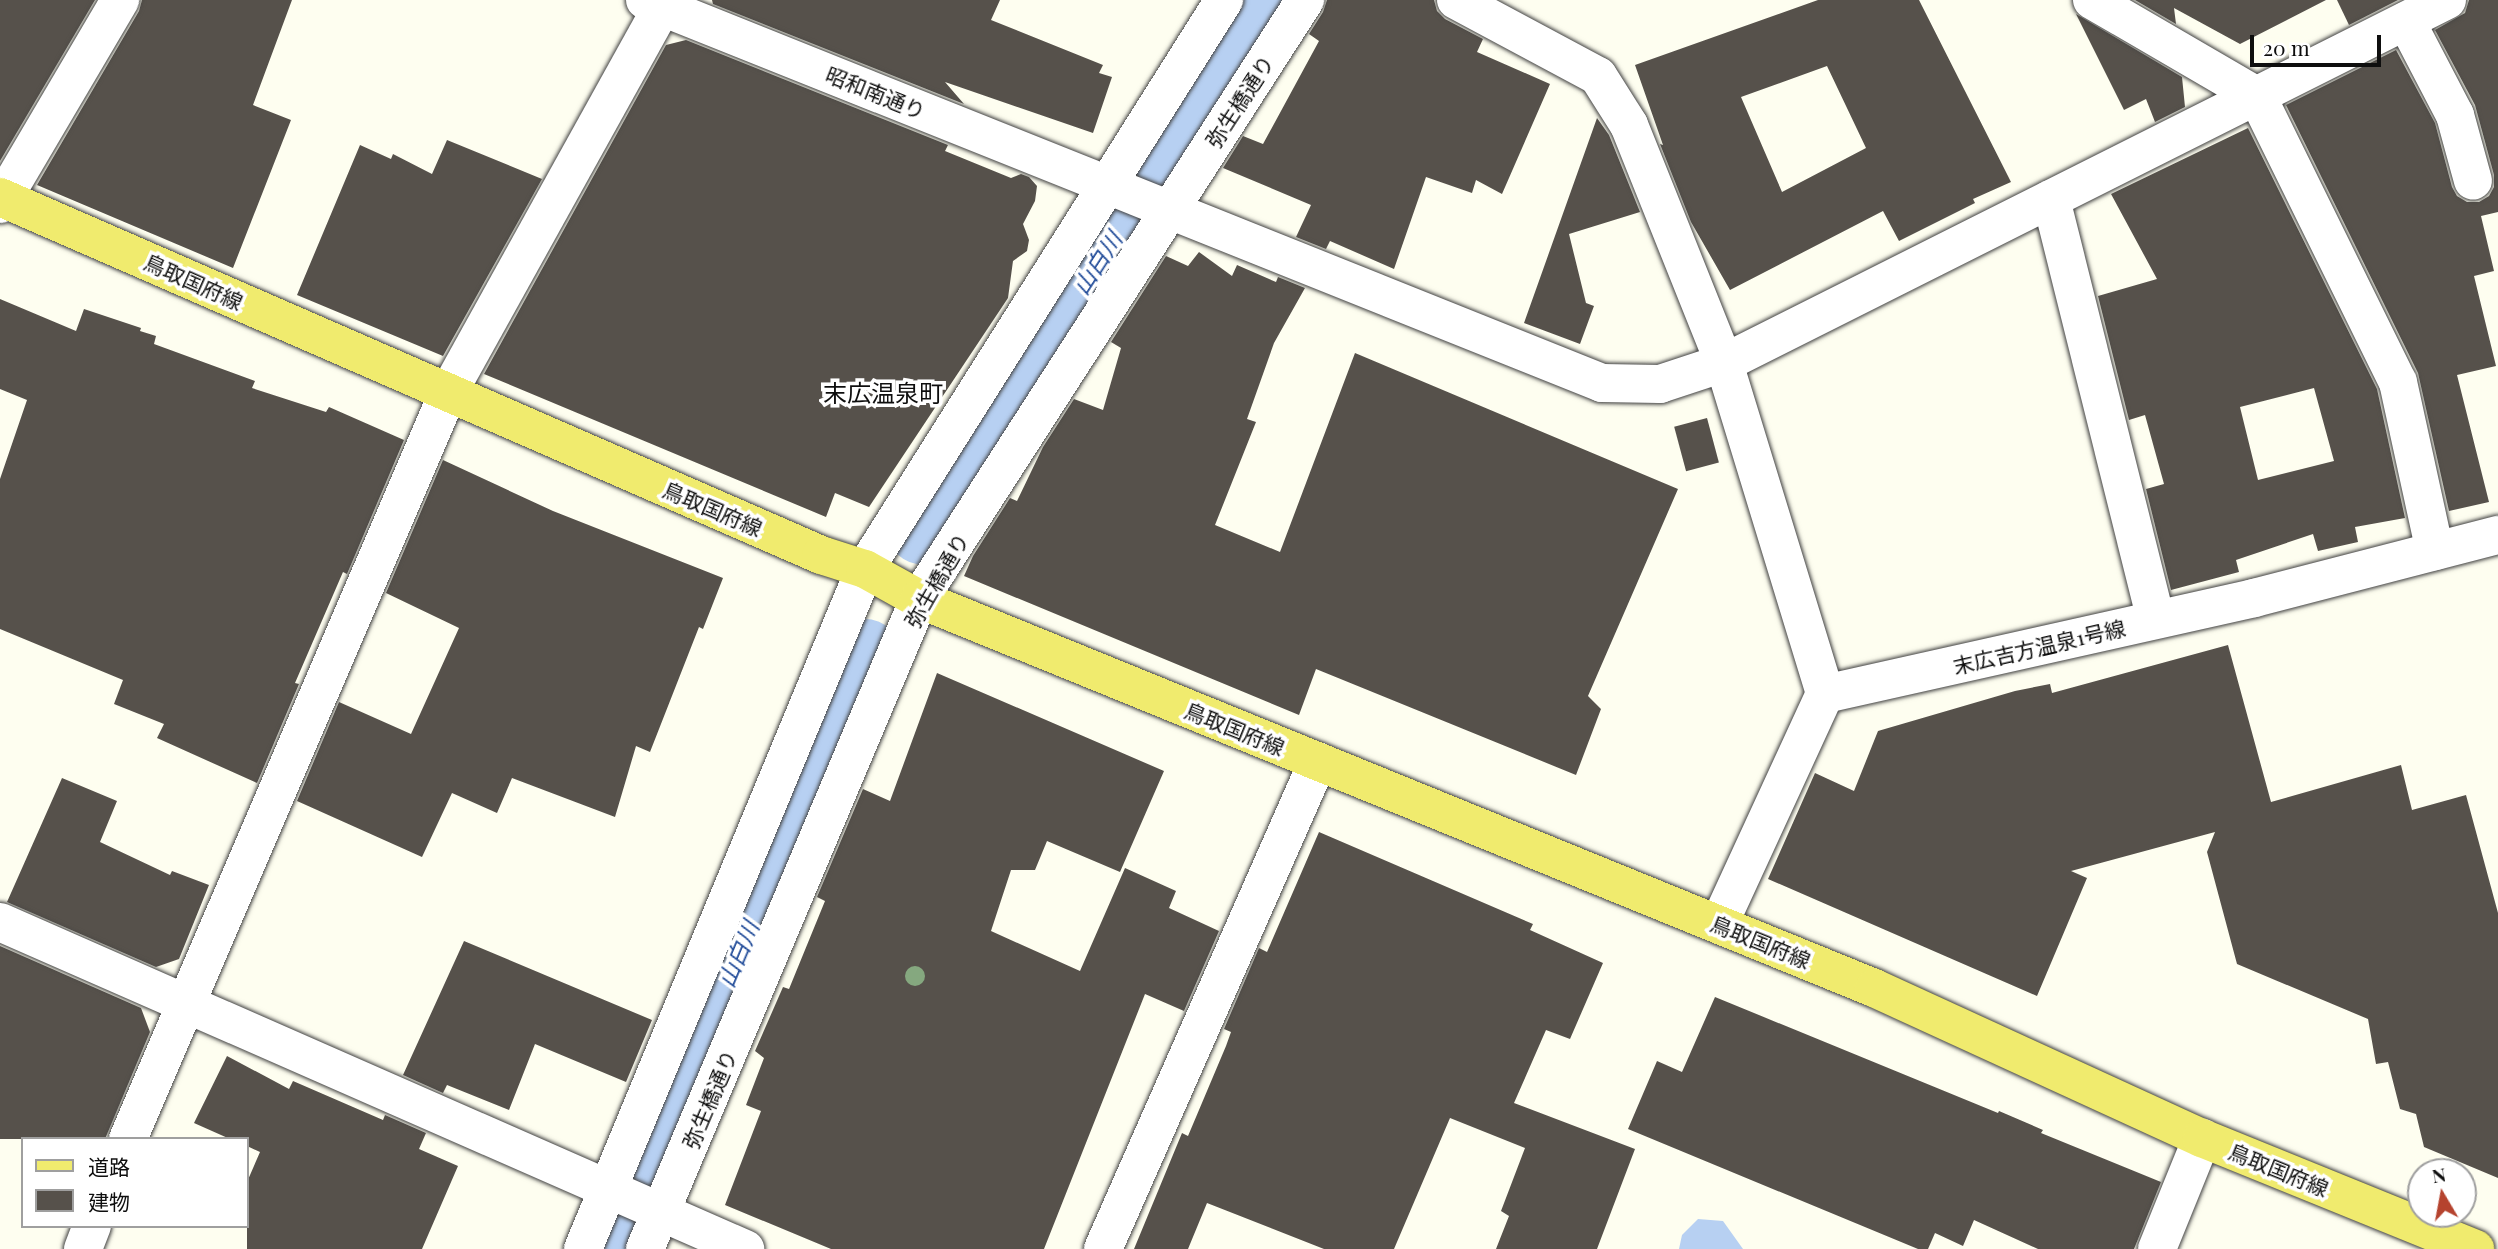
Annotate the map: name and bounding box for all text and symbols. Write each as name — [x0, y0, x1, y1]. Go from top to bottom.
scale bar — [2253, 21, 2384, 65]
text: 20 m — [2263, 33, 2310, 61]
street label: 弥生橋通り — [1200, 50, 1278, 152]
street label: 昭和南通り — [823, 61, 929, 123]
water label: 山白川 — [1067, 227, 1127, 299]
street label: 鳥取国府線 — [141, 248, 247, 314]
district label: 末広温泉町 — [823, 379, 943, 407]
street label: 鳥取国府線 — [660, 476, 766, 540]
street label: 弥生橋通り — [899, 528, 973, 632]
street label: 末広吉方温泉1号線 — [1951, 614, 2127, 678]
street label: 鳥取国府線 — [1182, 697, 1288, 759]
street label: 鳥取国府線 — [1708, 910, 1814, 972]
water label: 山白川 — [712, 917, 764, 991]
street label: 弥生橋通り — [677, 1046, 741, 1152]
legend — [21, 1137, 248, 1228]
street label: 鳥取国府線 — [2226, 1138, 2332, 1200]
text: 道路 — [88, 1152, 130, 1180]
north arrow — [2407, 1158, 2477, 1228]
text: N — [2430, 1160, 2448, 1188]
text: 建物 — [88, 1187, 130, 1215]

